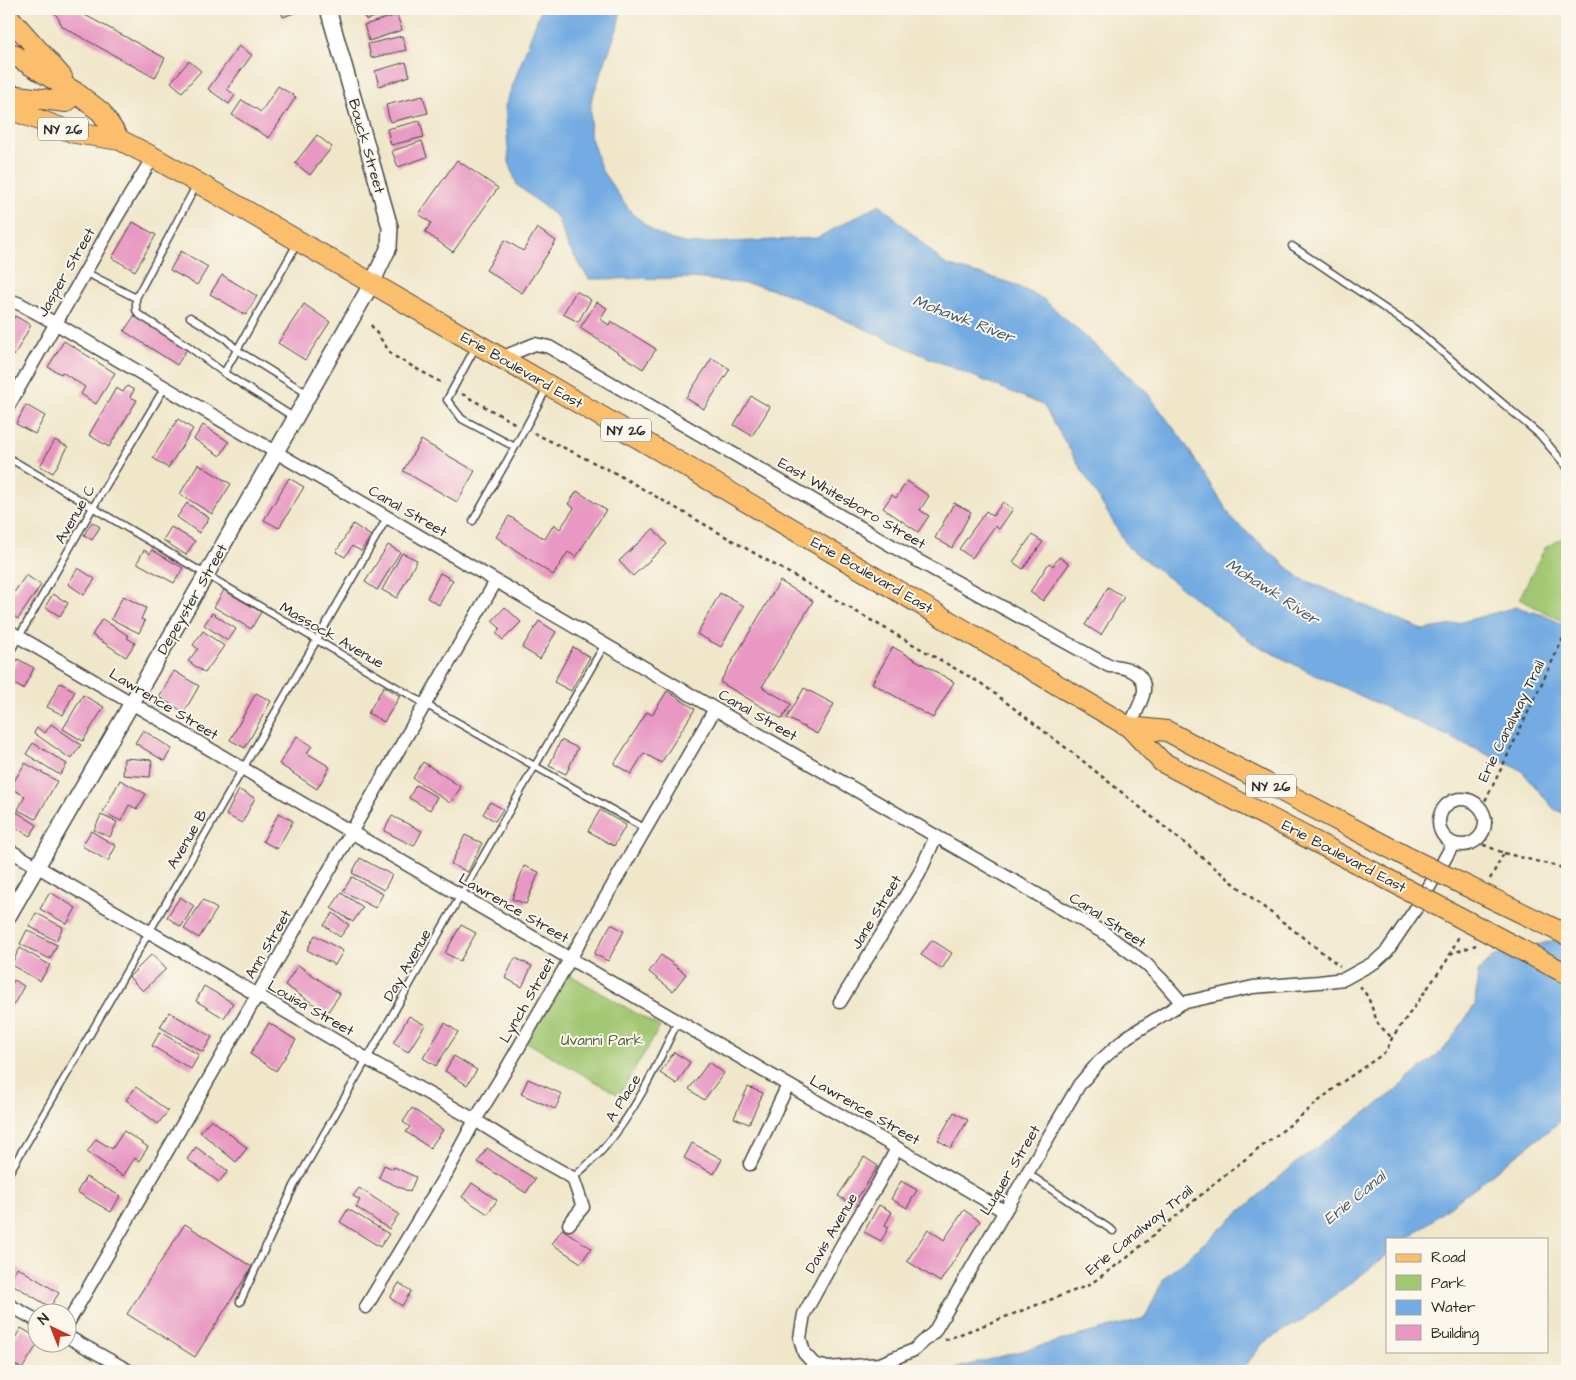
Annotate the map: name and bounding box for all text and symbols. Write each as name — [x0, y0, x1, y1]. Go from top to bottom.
street label: Bouck Street — [343, 96, 390, 196]
road number: NY 26 — [38, 118, 88, 140]
street label: Jasper Street — [32, 224, 101, 321]
water label: Mohawk River — [910, 289, 1020, 349]
street label: Erie Boulevard East — [457, 327, 587, 414]
road number: NY 26 — [601, 418, 651, 442]
street label: East Whitesboro Street — [774, 452, 930, 554]
street label: Avenue C — [50, 480, 101, 548]
street label: Canal Street — [364, 480, 451, 543]
street label: Erie Boulevard East — [807, 532, 937, 619]
street label: Depeyster Street — [152, 540, 234, 659]
water label: Mohawk River — [1222, 553, 1325, 631]
street label: Massock Avenue — [276, 597, 388, 674]
street label: Erie Canalway Trail — [1473, 657, 1551, 786]
street label: Lawrence Street — [105, 664, 222, 745]
street label: Canal Street — [714, 684, 801, 747]
road number: NY 26 — [1246, 774, 1296, 798]
street label: Avenue B — [162, 805, 213, 873]
street label: Erie Boulevard East — [1278, 815, 1410, 898]
street label: Lawrence Street — [455, 868, 573, 949]
street label: Jane Street — [846, 871, 907, 953]
street label: Canal Street — [1065, 888, 1150, 953]
street label: Ann Street — [240, 906, 297, 983]
street label: Day Avenue — [378, 925, 437, 1006]
street label: Lynch Street — [495, 954, 561, 1047]
street label: Louisa Street — [264, 975, 358, 1042]
park label: Uvanni Park — [561, 1030, 643, 1051]
street label: A Place — [601, 1070, 646, 1126]
street label: Lawrence Street — [806, 1070, 924, 1151]
street label: Luquer Street — [975, 1121, 1046, 1219]
water label: Erie Canal — [1319, 1164, 1392, 1230]
street label: Erie Canalway Trail — [1081, 1180, 1198, 1281]
street label: Davis Avenue — [800, 1189, 863, 1277]
legend — [1386, 1238, 1548, 1352]
text: Road — [1431, 1247, 1466, 1268]
text: Park — [1431, 1273, 1466, 1294]
text: Water — [1431, 1297, 1475, 1318]
north arrow — [28, 1302, 78, 1352]
text: N — [34, 1309, 54, 1330]
text: Building — [1431, 1323, 1479, 1345]

